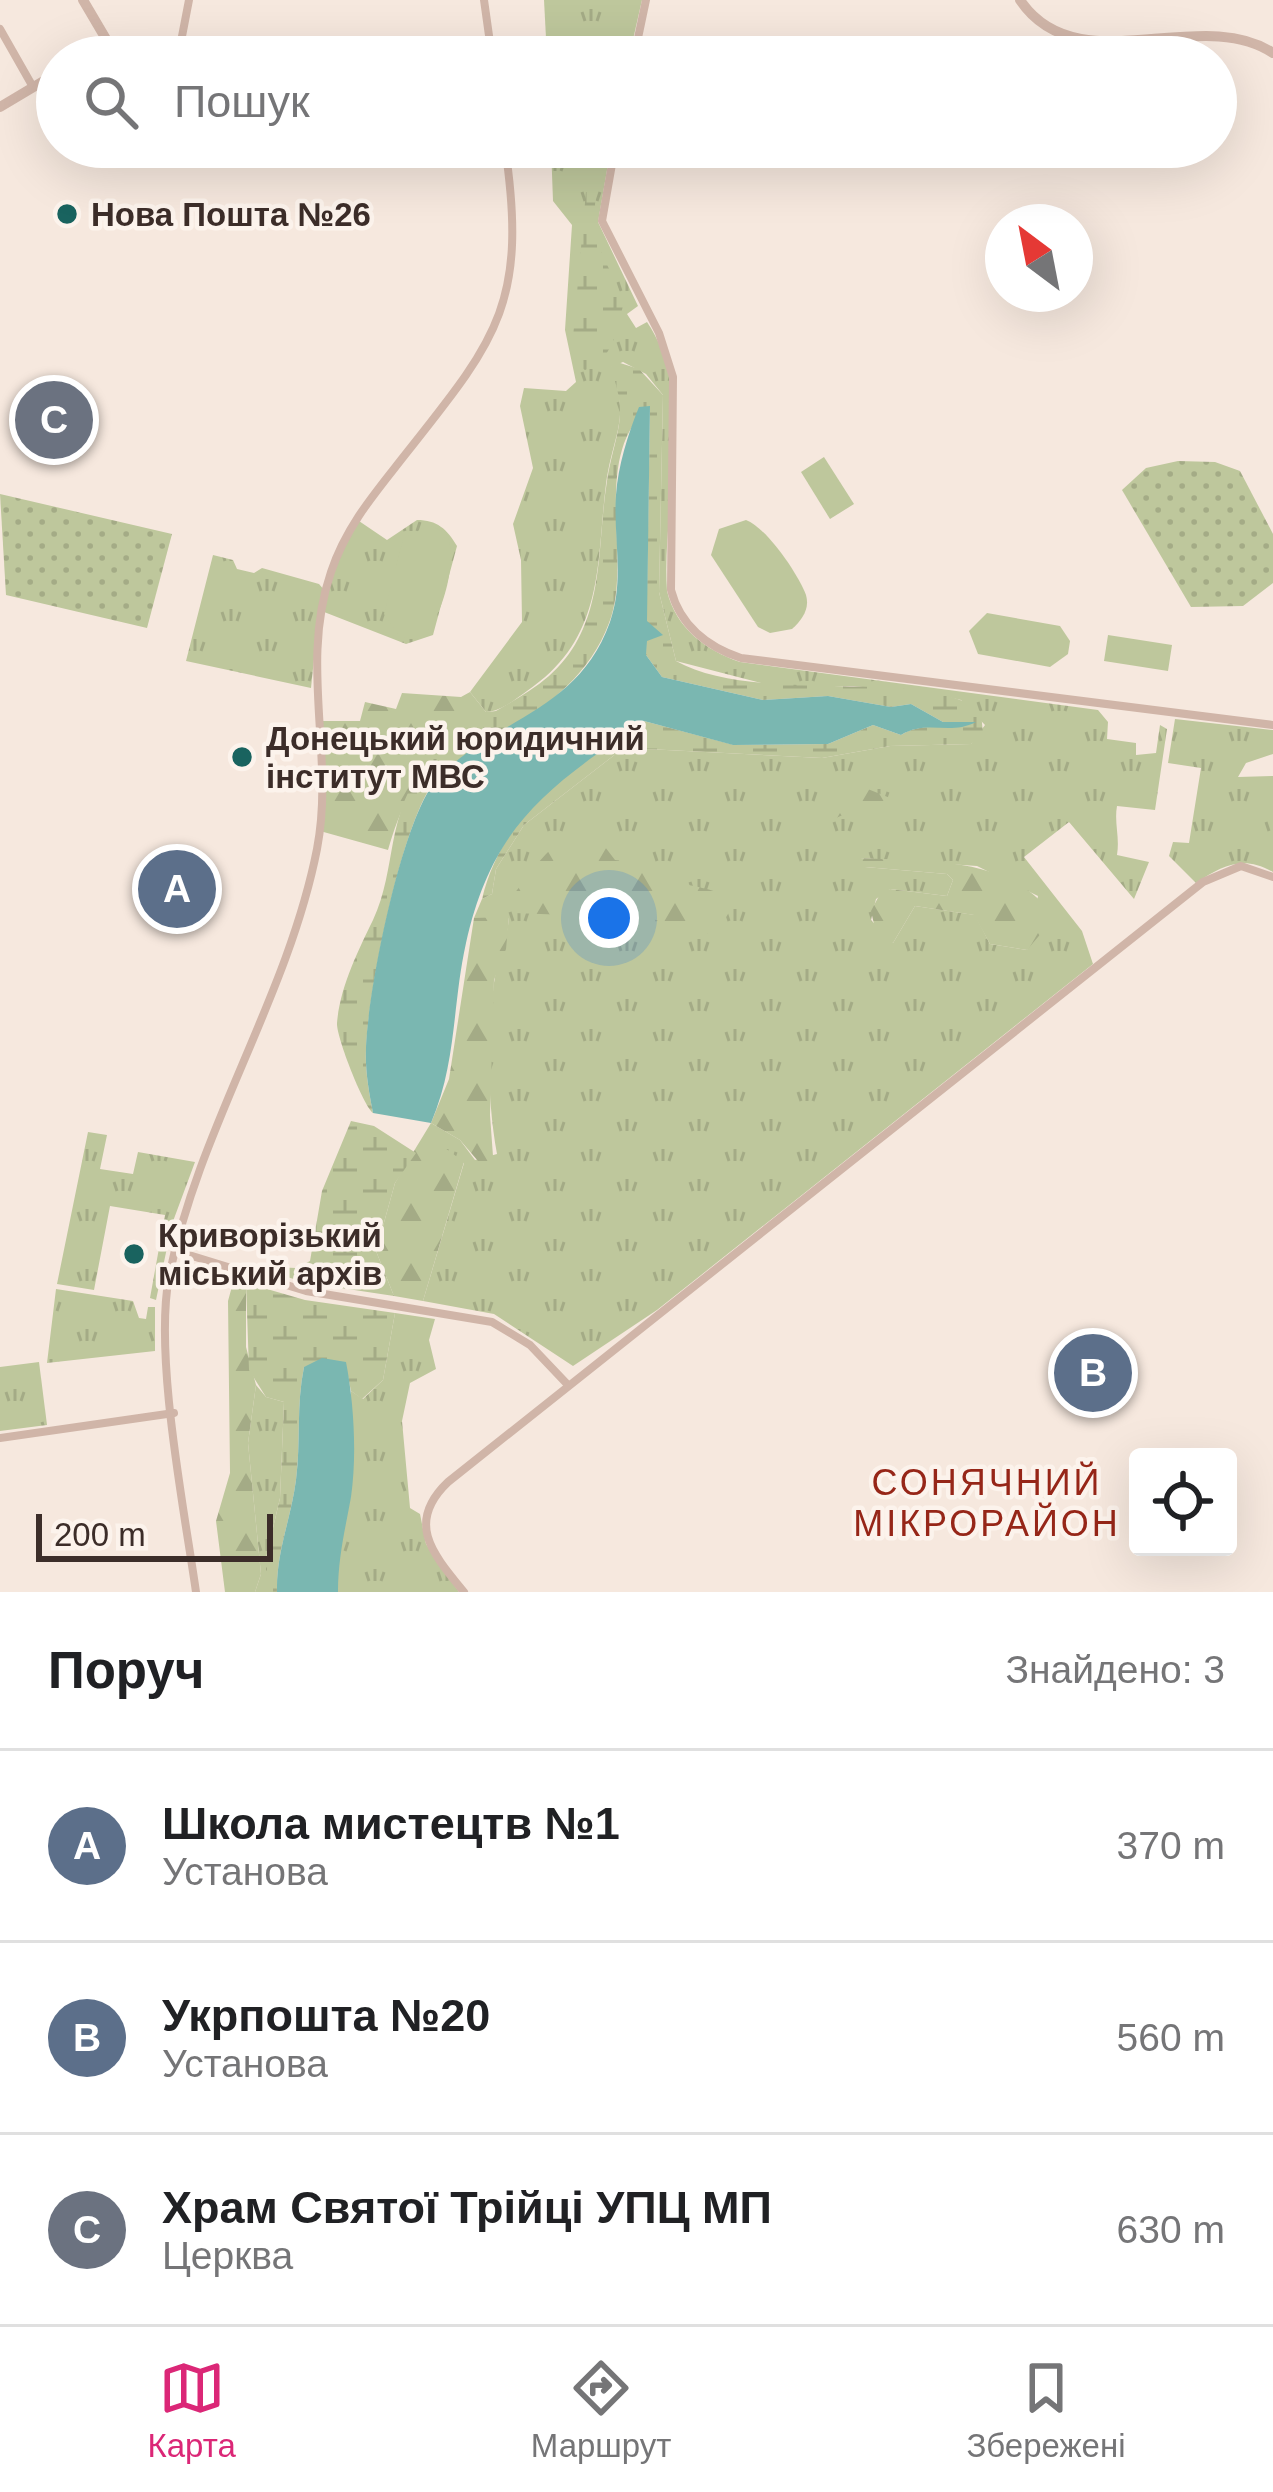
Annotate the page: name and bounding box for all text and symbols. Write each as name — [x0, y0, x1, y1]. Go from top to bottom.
search box — [36, 36, 1237, 168]
icon: search — [78, 69, 144, 135]
text: Пошук — [174, 76, 310, 127]
place label: Нова Пошта №26 — [91, 196, 371, 233]
marker: Нова Пошта №26 — [54, 201, 80, 227]
north arrow — [985, 204, 1093, 312]
pin: C — [15, 375, 93, 465]
place label: Донецький юридичний інститут МВС — [266, 720, 645, 795]
marker: Донецький юридичний інститут МВС — [229, 744, 255, 770]
pin: A — [138, 844, 216, 934]
your location — [579, 888, 639, 948]
place label: Криворізький міський архів — [158, 1217, 382, 1292]
marker: Криворізький міський архів — [121, 1241, 147, 1267]
pin: B — [1054, 1328, 1132, 1418]
map controls — [1129, 1448, 1237, 1556]
button: locate — [1129, 1448, 1237, 1556]
district label: СОНЯЧНИЙ МІКРОРАЙОН — [853, 1461, 1121, 1544]
scale bar — [36, 1508, 273, 1561]
text: 200 m — [54, 1516, 146, 1553]
text: Поруч — [48, 1642, 204, 1699]
text: Знайдено: 3 — [1005, 1648, 1225, 1691]
text: Школа мистецтв №1 — [162, 1798, 620, 1849]
text: A — [73, 1824, 101, 1867]
text: 370 m — [1117, 1824, 1225, 1867]
text: Установа — [162, 1850, 328, 1893]
text: Укрпошта №20 — [162, 1990, 490, 2041]
text: B — [73, 2016, 101, 2059]
text: 560 m — [1117, 2016, 1225, 2059]
text: Установа — [162, 2042, 328, 2085]
text: Храм Святої Трійці УПЦ МП — [162, 2182, 772, 2233]
text: C — [73, 2208, 101, 2251]
text: 630 m — [1117, 2208, 1225, 2251]
text: Церква — [162, 2234, 293, 2277]
tab: Карта — [147, 2355, 236, 2465]
tab: Маршрут — [531, 2355, 671, 2465]
tab: Збережені — [966, 2355, 1126, 2465]

